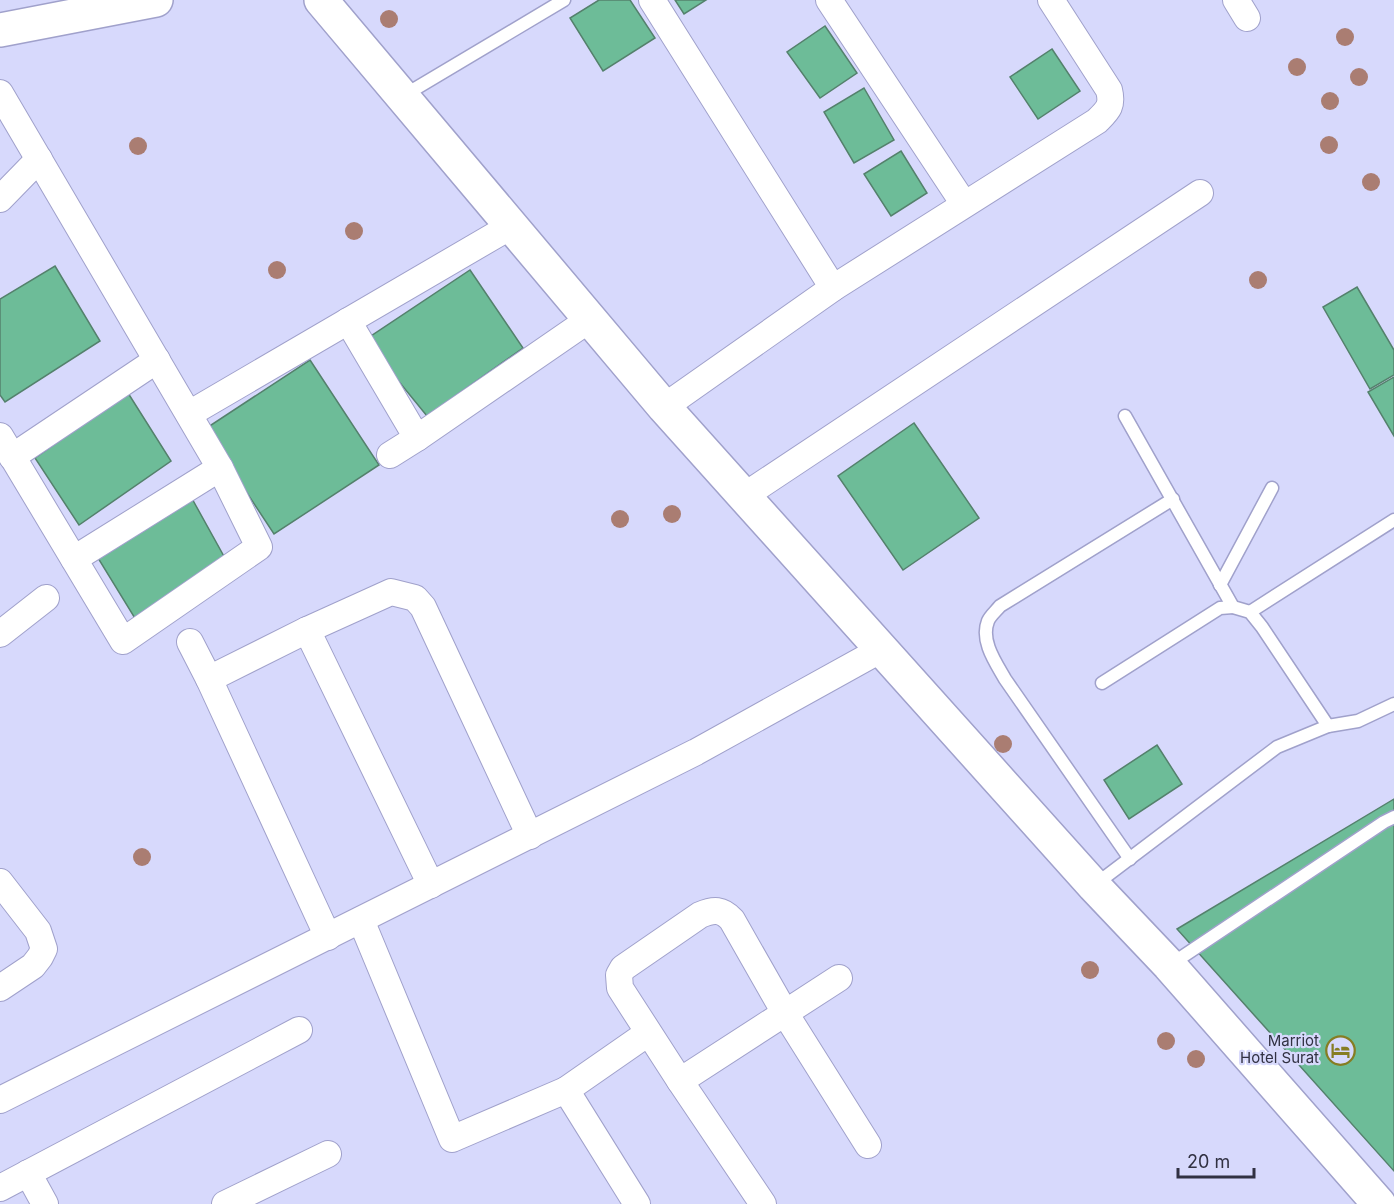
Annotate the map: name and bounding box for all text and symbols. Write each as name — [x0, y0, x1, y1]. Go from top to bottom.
place label: Marriot Hotel Surat — [1240, 1031, 1319, 1067]
hotel icon: Marriot Hotel Surat — [1324, 1034, 1356, 1066]
scale bar — [1178, 1141, 1254, 1179]
text: 20 m — [1187, 1151, 1230, 1172]

